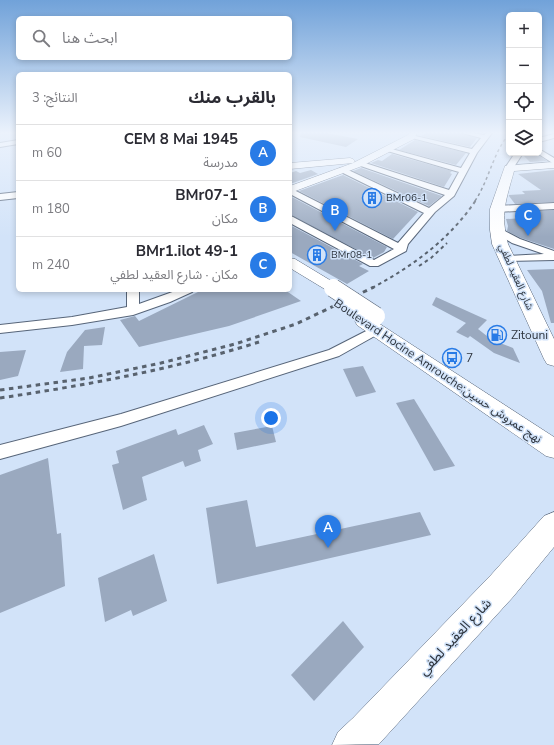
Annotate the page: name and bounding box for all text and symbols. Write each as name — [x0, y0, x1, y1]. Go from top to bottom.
map controls — [506, 12, 542, 156]
button: + — [506, 12, 542, 48]
search box — [16, 16, 292, 60]
icon: search — [30, 27, 52, 49]
text: ابحث هنا — [62, 28, 118, 48]
button: − — [506, 48, 542, 84]
button: locate — [506, 84, 542, 120]
text: بالقرب منك — [189, 86, 276, 109]
text: النتائج: 3 — [32, 89, 78, 107]
button: layers — [506, 120, 542, 156]
text: CEM 8 Mai 1945 — [124, 129, 238, 149]
text: 60 m — [32, 144, 62, 162]
text: A — [258, 144, 268, 162]
text: مدرسة — [203, 154, 238, 172]
text: BMr07-1 — [175, 185, 238, 205]
building icon: BMr06-1 — [361, 187, 383, 209]
place label: BMr06-1 — [386, 191, 427, 205]
pin: B — [322, 198, 348, 231]
text: 180 m — [32, 200, 70, 218]
text: B — [259, 200, 267, 218]
pin: C — [515, 203, 541, 236]
text: مكان — [212, 210, 238, 228]
text: BMr1.ilot 49-1 — [136, 241, 238, 261]
street label: شارع العقيد لطفي — [495, 242, 537, 312]
building icon: BMr08-1 — [306, 244, 328, 266]
place label: BMr08-1 — [331, 248, 372, 262]
text: 240 m — [32, 256, 70, 274]
text: C — [259, 256, 267, 274]
text: مكان · شارع العقيد لطفي — [110, 266, 238, 284]
street label: Boulevard Hocine Amrouche;نهج عمروش حسين — [330, 295, 545, 448]
fuel station icon: Zitouni — [486, 324, 508, 346]
place label: Zitouni — [511, 327, 548, 343]
bus stop icon: 7 — [441, 347, 463, 369]
place label: 7 — [466, 350, 473, 366]
your location — [261, 408, 281, 428]
pin: A — [315, 515, 341, 548]
street label: شارع العقيد لطفي — [414, 594, 497, 681]

